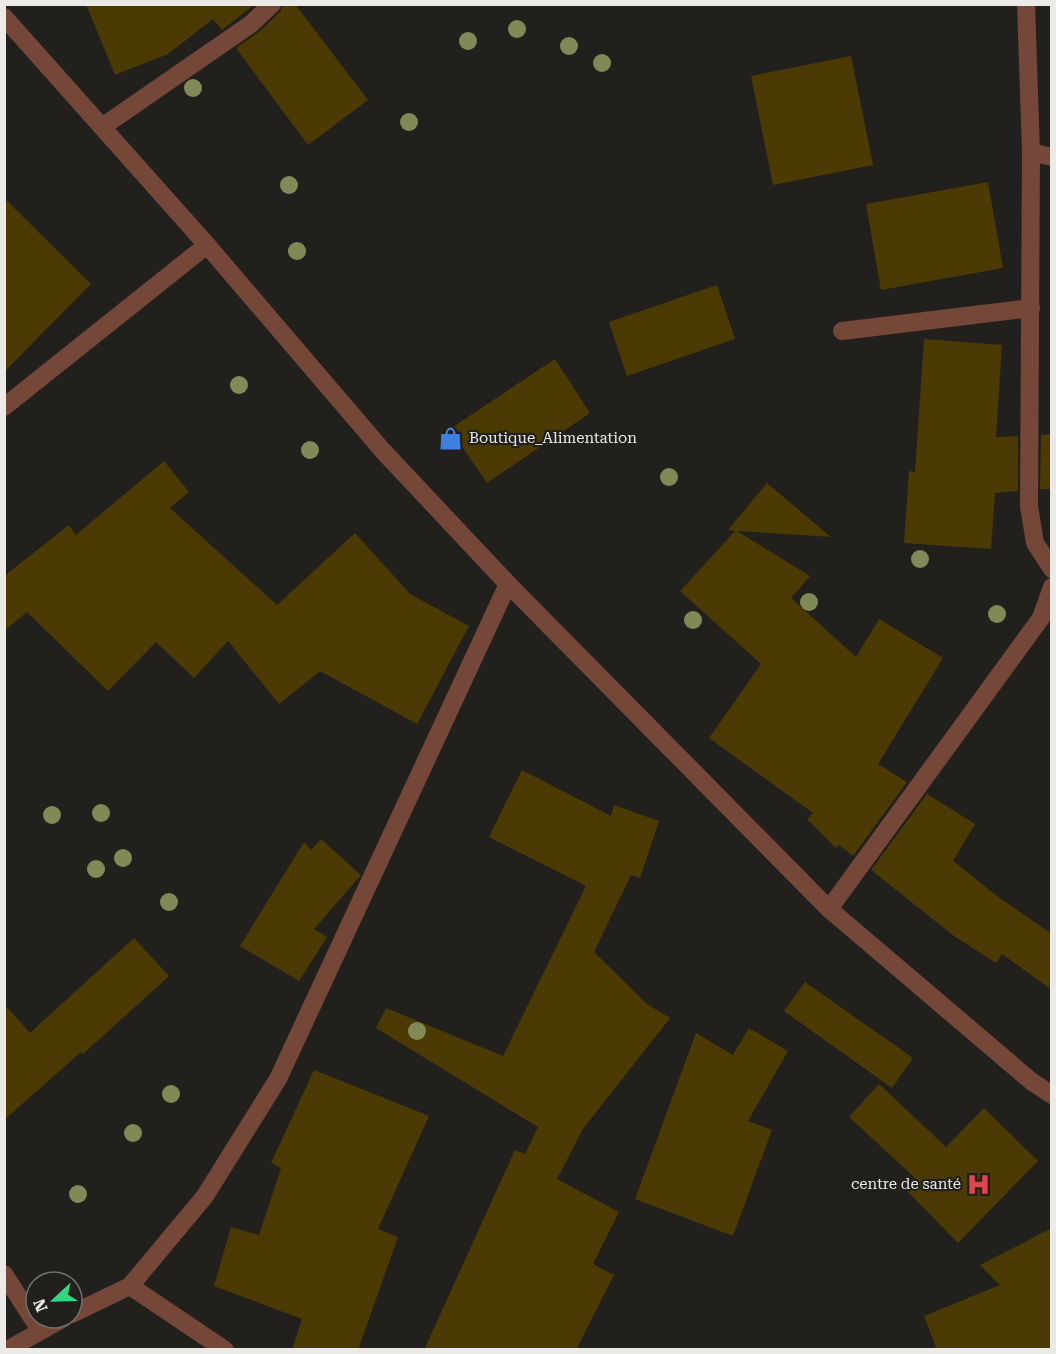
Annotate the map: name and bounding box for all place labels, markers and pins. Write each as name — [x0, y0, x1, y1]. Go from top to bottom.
shop icon: Boutique_Alimentation — [438, 425, 464, 451]
place label: Boutique_Alimentation — [469, 429, 637, 447]
hospital icon: centre de santé — [966, 1171, 992, 1197]
place label: centre de santé — [851, 1175, 961, 1193]

